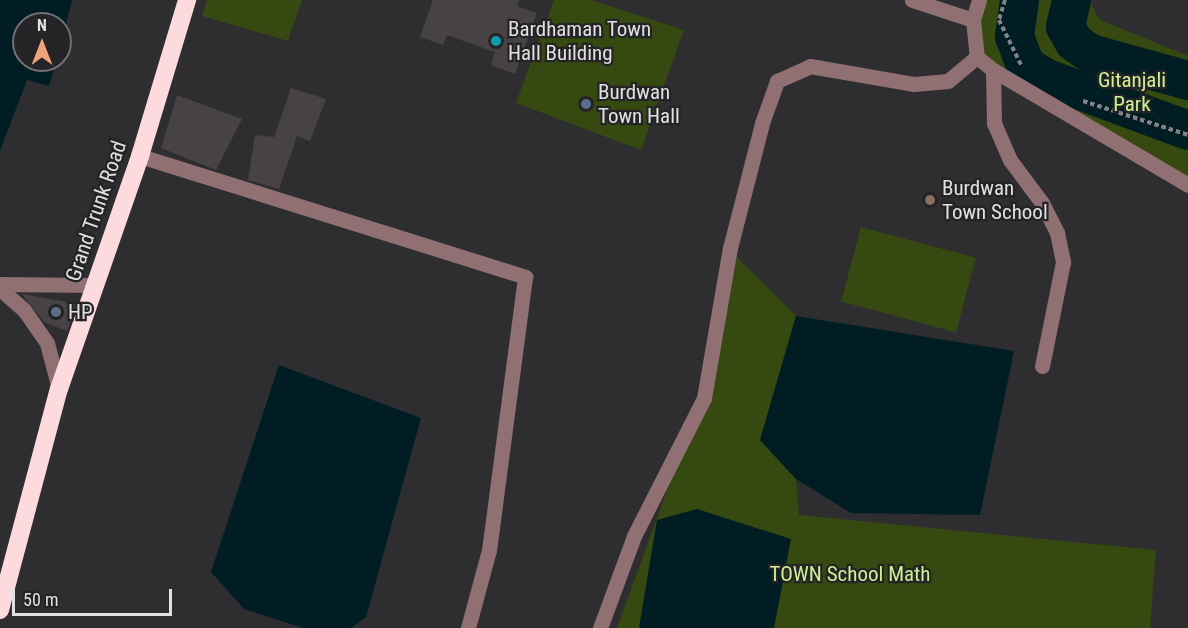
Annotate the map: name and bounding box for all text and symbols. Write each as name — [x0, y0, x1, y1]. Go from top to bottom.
north arrow — [12, 12, 72, 72]
text: N — [37, 16, 47, 35]
place label: Bardhaman Town Hall Building — [508, 16, 651, 66]
marker: Bardhaman Town Hall Building — [489, 34, 503, 48]
park label: Gitanjali Park — [1098, 67, 1166, 117]
place label: Burdwan Town Hall — [598, 79, 680, 129]
marker: Burdwan Town Hall — [579, 97, 593, 111]
street label: Grand Trunk Road — [60, 137, 132, 285]
place label: Burdwan Town School — [942, 175, 1048, 225]
marker: Burdwan Town School — [923, 193, 937, 207]
place label: HP — [68, 299, 93, 325]
marker: HP — [49, 305, 63, 319]
park label: TOWN School Math — [770, 561, 930, 587]
scale bar — [15, 577, 176, 615]
text: 50 m — [23, 589, 58, 610]

